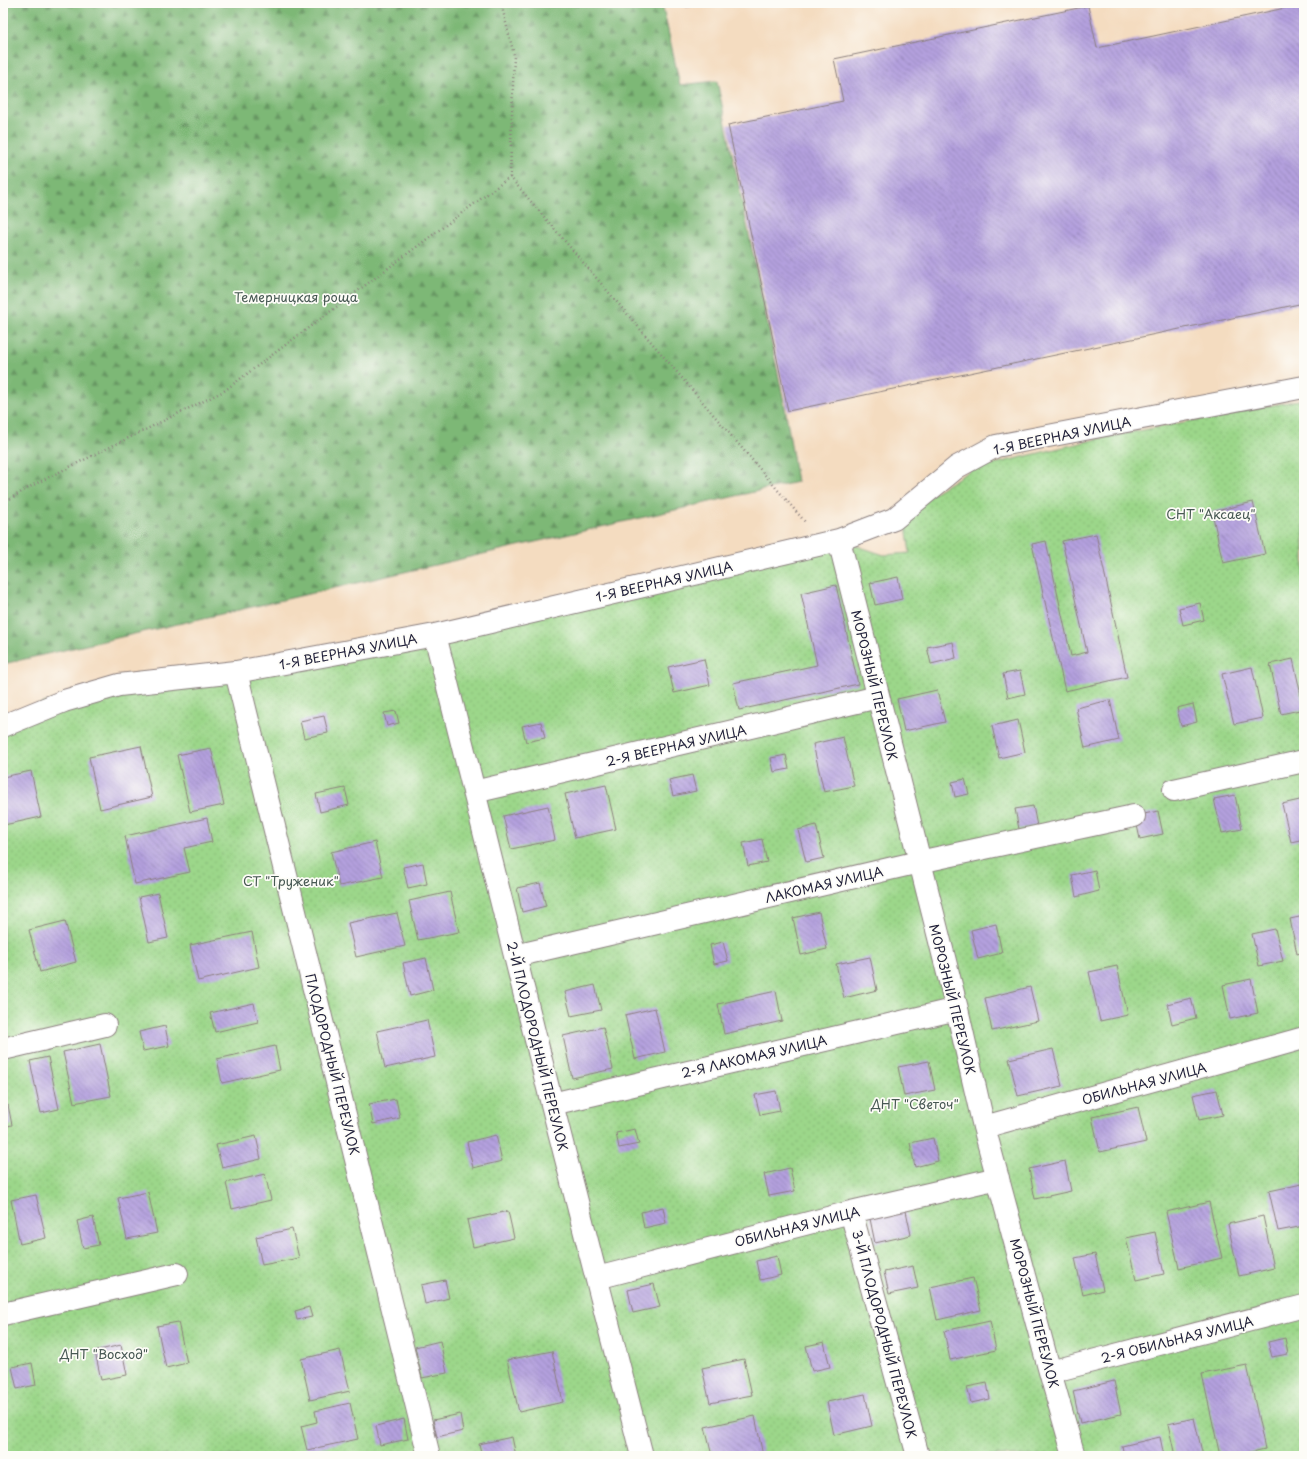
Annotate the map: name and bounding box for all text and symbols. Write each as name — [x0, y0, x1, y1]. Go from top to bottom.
park label: Темерницкая роща — [234, 287, 359, 306]
street label: 1-Я ВЕЕРНАЯ УЛИЦА — [991, 411, 1133, 459]
park label: СНТ "Аксаец" — [1166, 504, 1256, 523]
street label: 1-Я ВЕЕРНАЯ УЛИЦА — [594, 556, 734, 606]
street label: МОРОЗНЫЙ ПЕРЕУЛОК — [847, 608, 903, 762]
street label: 1-Я ВЕЕРНАЯ УЛИЦА — [277, 628, 419, 674]
street label: 2-Я ВЕЕРНАЯ УЛИЦА — [604, 720, 748, 770]
street label: ЛАКОМАЯ УЛИЦА — [763, 861, 885, 907]
park label: СТ "Труженик" — [243, 871, 339, 890]
street label: МОРОЗНЫЙ ПЕРЕУЛОК — [925, 922, 981, 1076]
street label: 2-Й ПЛОДОРОДНЫЙ ПЕРЕУЛОК — [503, 939, 573, 1153]
street label: ПЛОДОРОДНЫЙ ПЕРЕУЛОК — [301, 971, 365, 1157]
street label: 2-Я ЛАКОМАЯ УЛИЦА — [679, 1030, 829, 1082]
street label: ОБИЛЬНАЯ УЛИЦА — [1079, 1057, 1209, 1109]
park label: ДНТ "Светоч" — [870, 1094, 959, 1113]
street label: ОБИЛЬНАЯ УЛИЦА — [732, 1201, 862, 1251]
street label: 3-Й ПЛОДОРОДНЫЙ ПЕРЕУЛОК — [848, 1228, 922, 1440]
street label: МОРОЗНЫЙ ПЕРЕУЛОК — [1006, 1236, 1064, 1390]
street label: 2-Я ОБИЛЬНАЯ УЛИЦА — [1099, 1311, 1255, 1367]
park label: ДНТ "Восход" — [59, 1344, 148, 1363]

